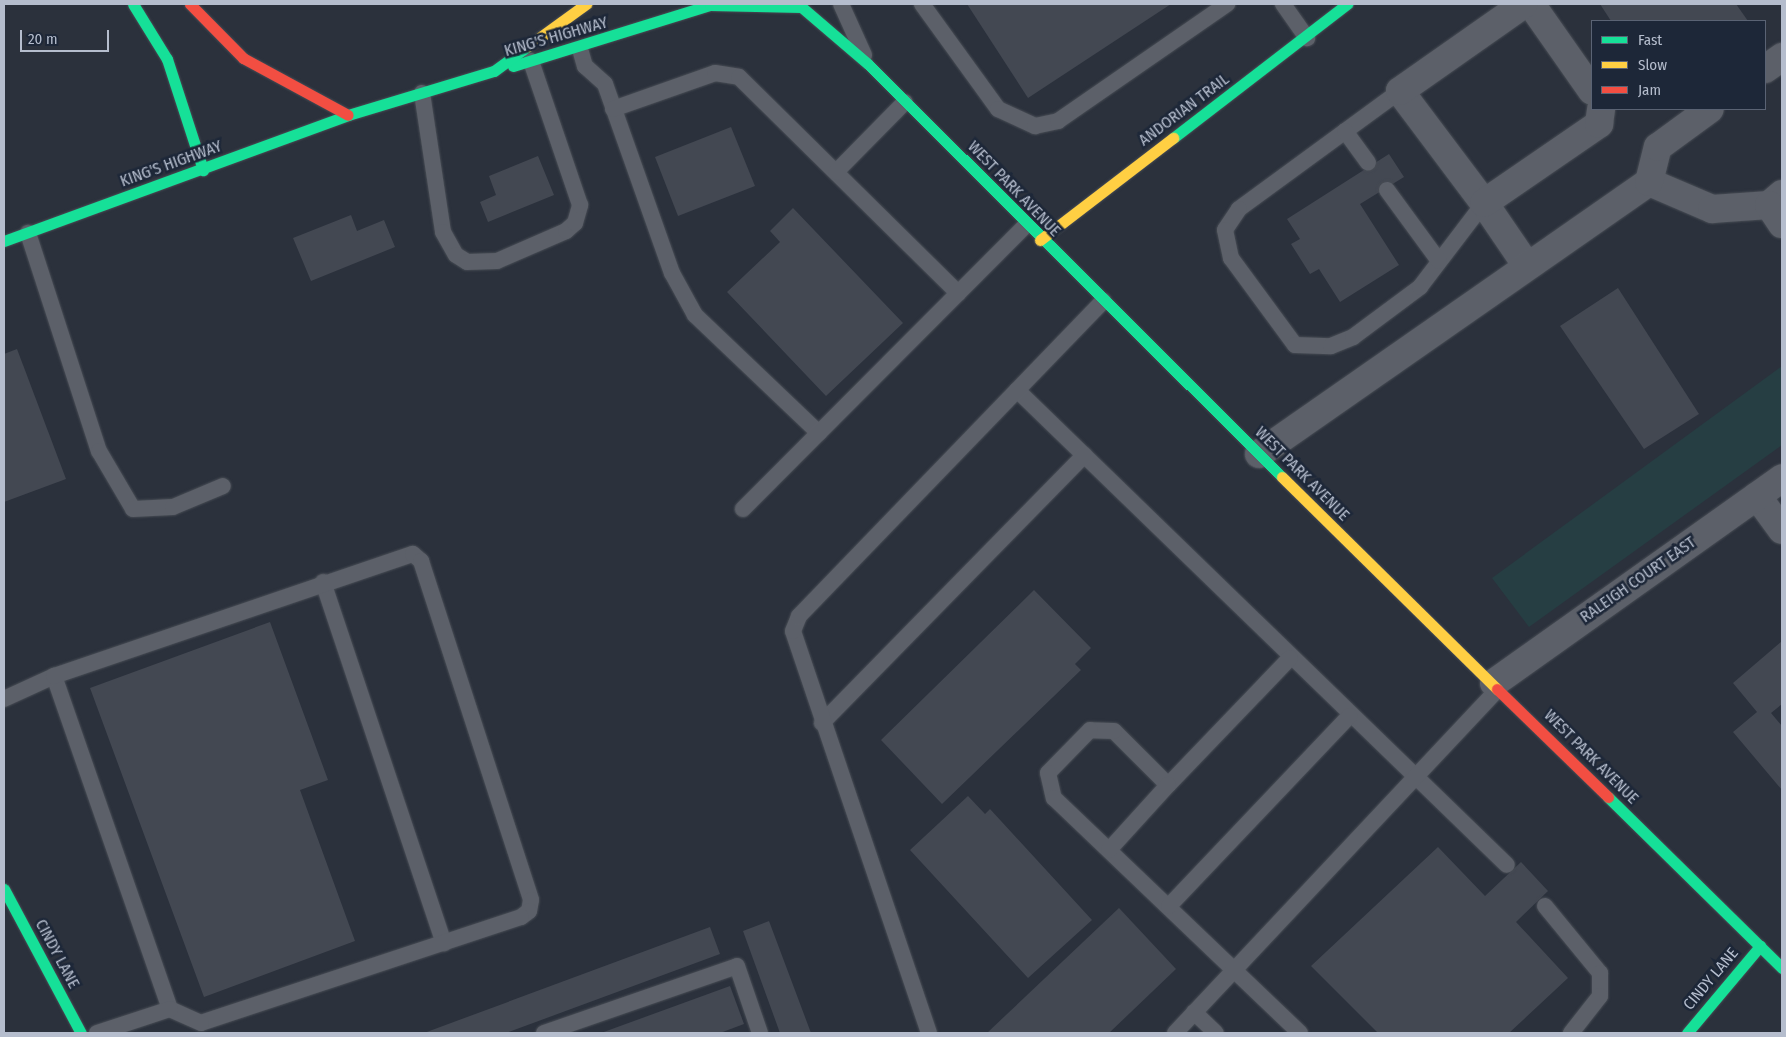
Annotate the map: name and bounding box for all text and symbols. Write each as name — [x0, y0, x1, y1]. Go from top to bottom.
street label: KING'S HIGHWAY — [502, 13, 610, 61]
scale bar — [22, 20, 111, 52]
legend — [1591, 20, 1766, 110]
text: 20 m — [28, 30, 58, 48]
text: Fast — [1638, 31, 1662, 49]
text: Slow — [1638, 56, 1667, 74]
street label: ANDORIAN TRAIL — [1135, 70, 1233, 150]
text: Jam — [1638, 81, 1661, 99]
street label: KING'S HIGHWAY — [118, 137, 224, 191]
street label: WEST PARK AVENUE — [964, 137, 1064, 241]
street label: WEST PARK AVENUE — [1251, 423, 1353, 525]
street label: RALEIGH COURT EAST — [1577, 533, 1699, 627]
street label: WEST PARK AVENUE — [1540, 706, 1642, 808]
street label: CINDY LANE — [31, 916, 83, 992]
street label: CINDY LANE — [1679, 944, 1743, 1014]

